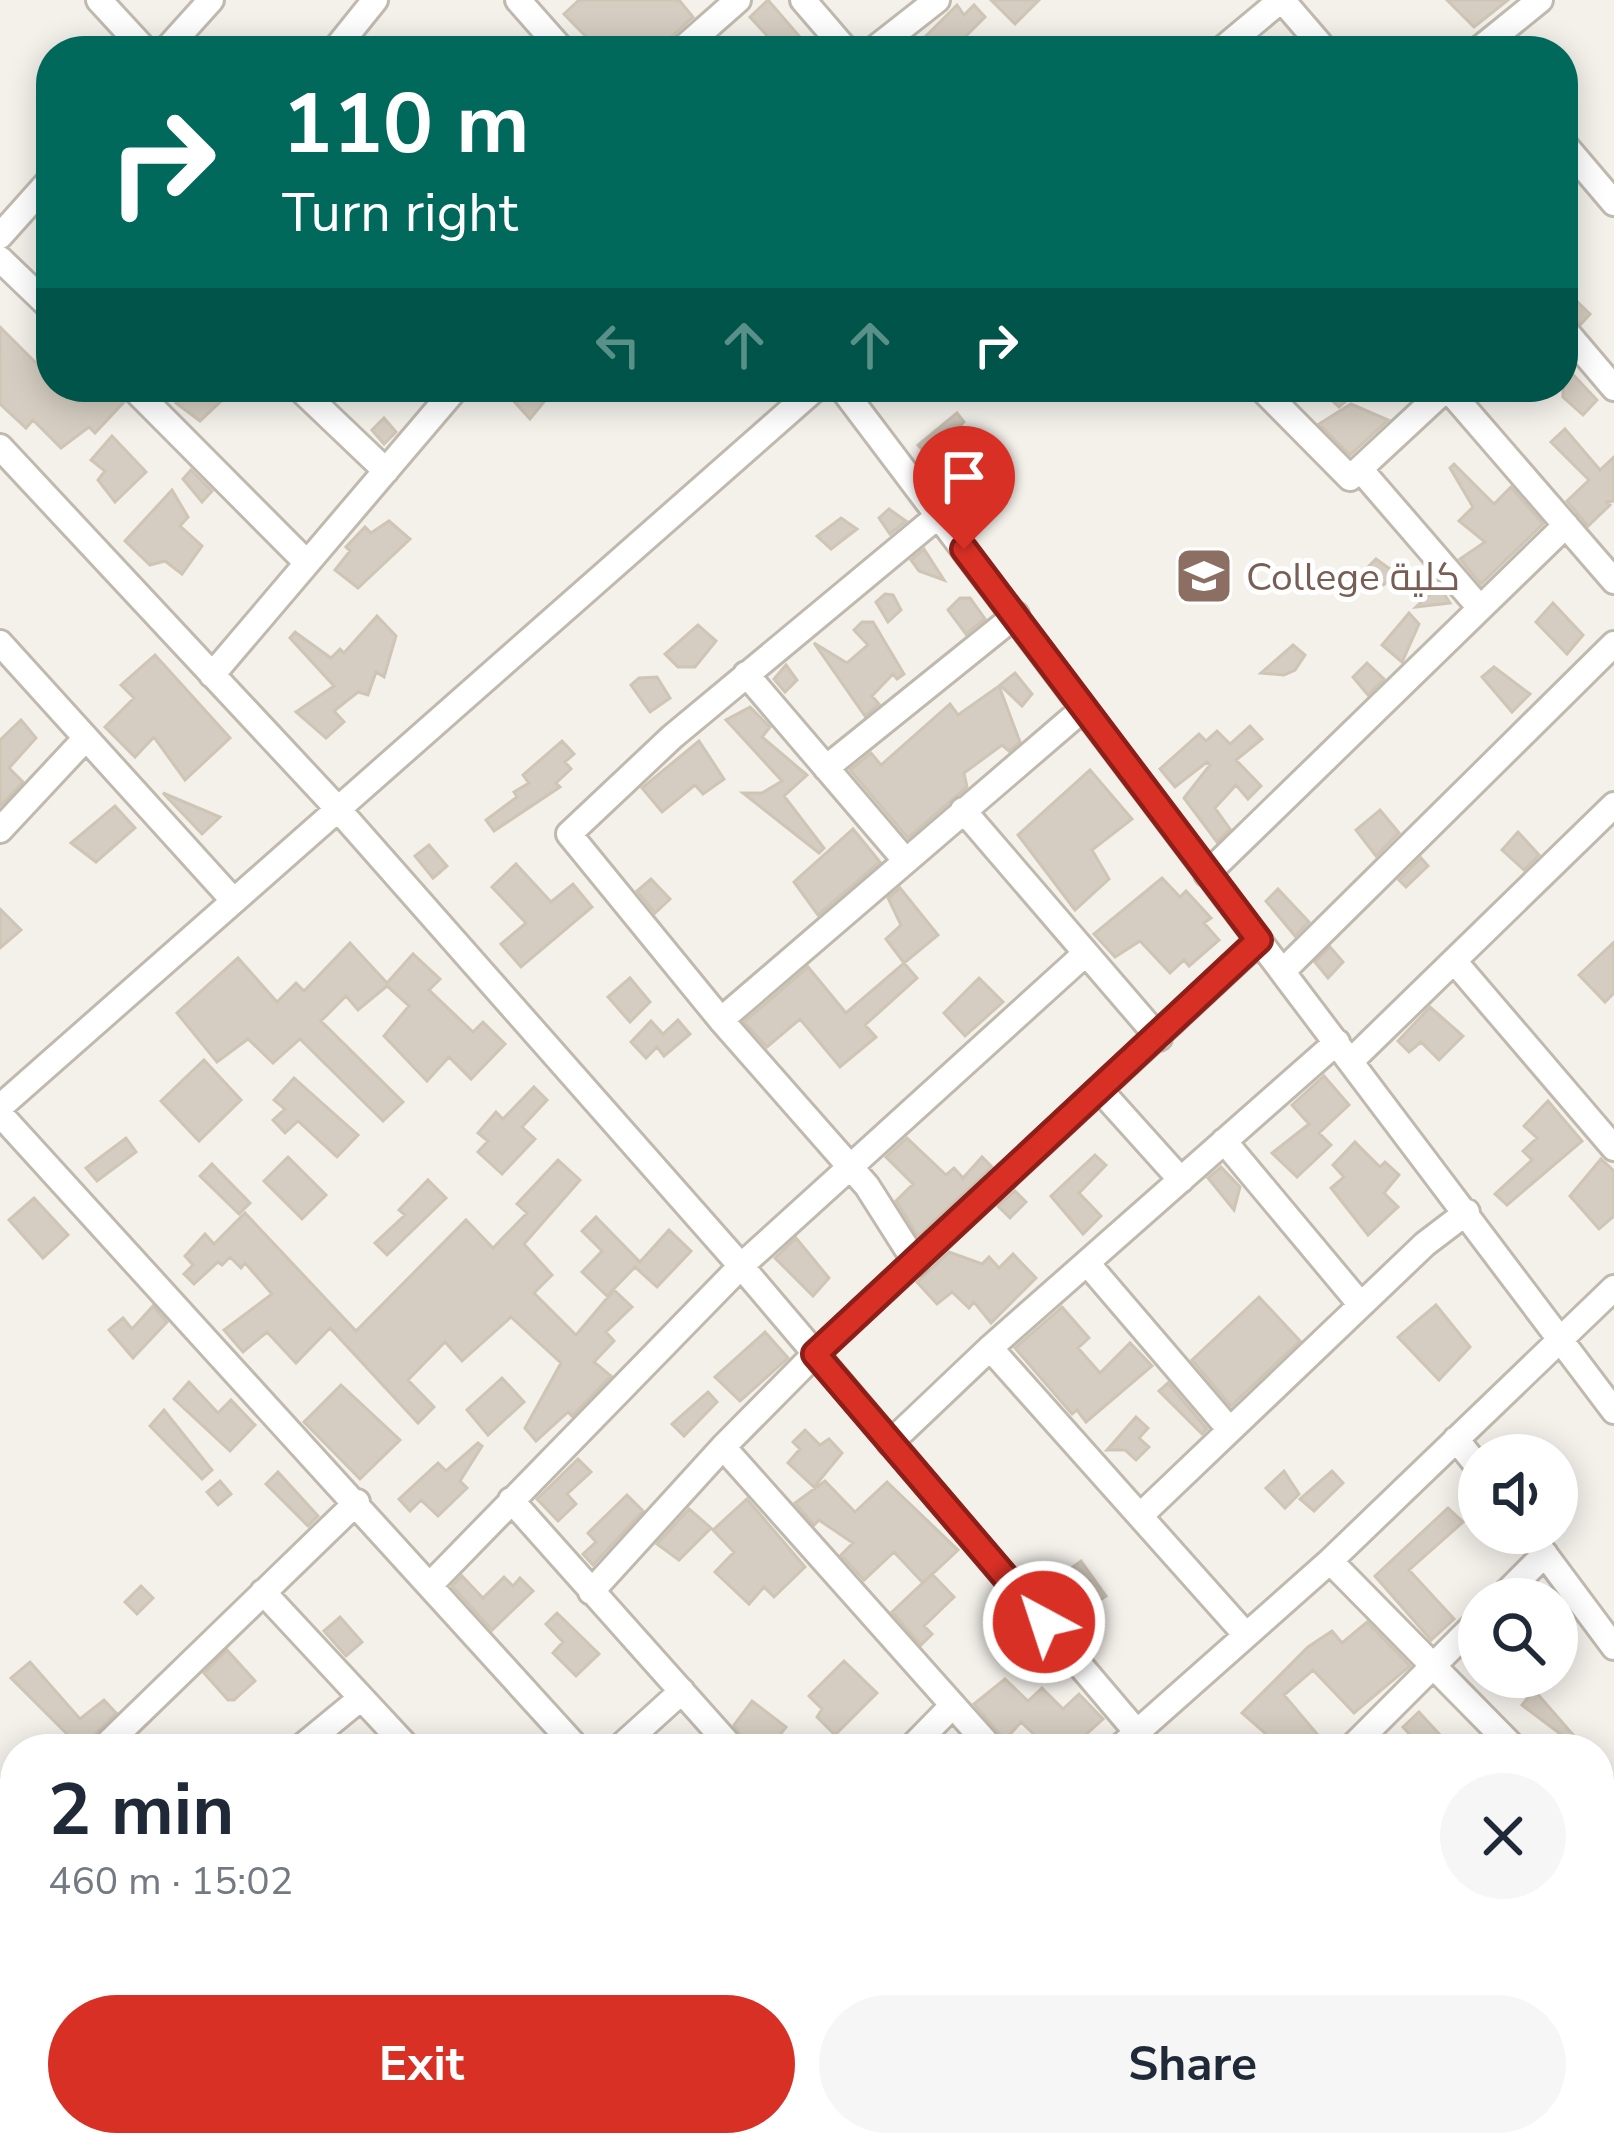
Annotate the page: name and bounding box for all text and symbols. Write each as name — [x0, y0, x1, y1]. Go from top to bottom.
text: 110 m — [282, 67, 530, 182]
icon: right — [84, 84, 240, 240]
text: Turn right — [282, 176, 518, 250]
icon: left — [585, 312, 651, 378]
icon: ahead — [711, 312, 777, 378]
icon: ahead — [837, 312, 903, 378]
icon: right — [963, 312, 1029, 378]
pin — [913, 426, 1015, 549]
icon: arrive — [931, 444, 997, 510]
school or university icon: College كلية — [1173, 545, 1235, 607]
place label: College كلية — [1246, 551, 1460, 604]
map controls — [1458, 1434, 1578, 1698]
button: sound — [1458, 1434, 1578, 1554]
position arrow — [981, 1559, 1107, 1685]
button: search — [1458, 1578, 1578, 1698]
text: 2 min — [48, 1761, 234, 1859]
button: close — [1440, 1773, 1566, 1899]
text: 460 m · 15:02 — [48, 1855, 293, 1908]
button: Exit — [48, 1995, 795, 2133]
button: Share — [819, 1995, 1566, 2133]

